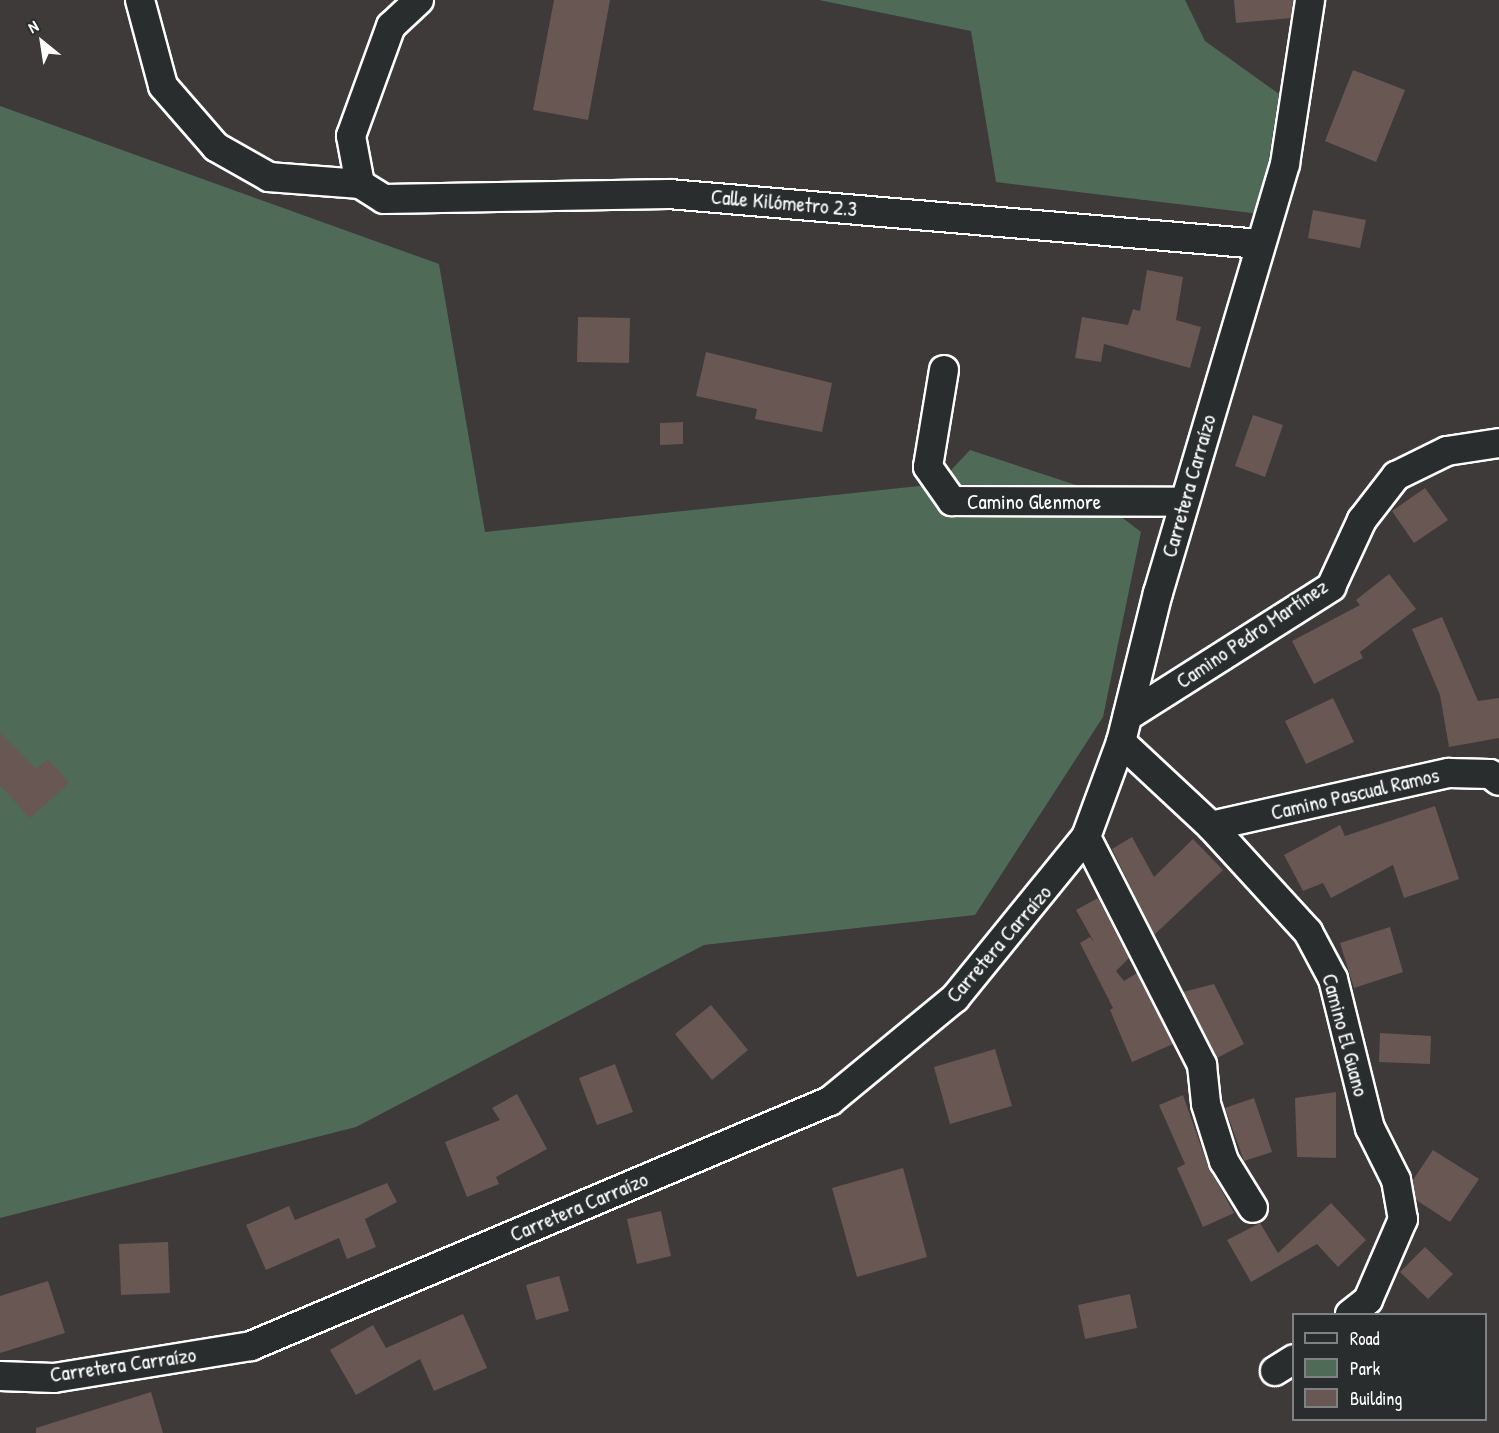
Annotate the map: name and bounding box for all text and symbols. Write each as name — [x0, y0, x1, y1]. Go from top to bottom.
north arrow — [12, 12, 72, 72]
text: N — [24, 15, 42, 38]
street label: Calle Kilómetro 2.3 — [710, 184, 858, 222]
street label: Carretera Carraízo — [1157, 412, 1221, 560]
street label: Camino Glenmore — [967, 489, 1101, 515]
street label: Camino Pedro Martínez — [1172, 574, 1332, 694]
street label: Camino Pascual Ramos — [1269, 762, 1441, 826]
street label: Carretera Carraízo — [941, 880, 1057, 1008]
street label: Camino El Guano — [1317, 971, 1373, 1099]
street label: Carretera Carraízo — [506, 1167, 652, 1247]
legend — [1292, 1313, 1487, 1421]
text: Road — [1350, 1326, 1380, 1351]
street label: Carretera Carraízo — [48, 1342, 198, 1388]
text: Park — [1350, 1356, 1380, 1381]
text: Building — [1350, 1386, 1402, 1411]

